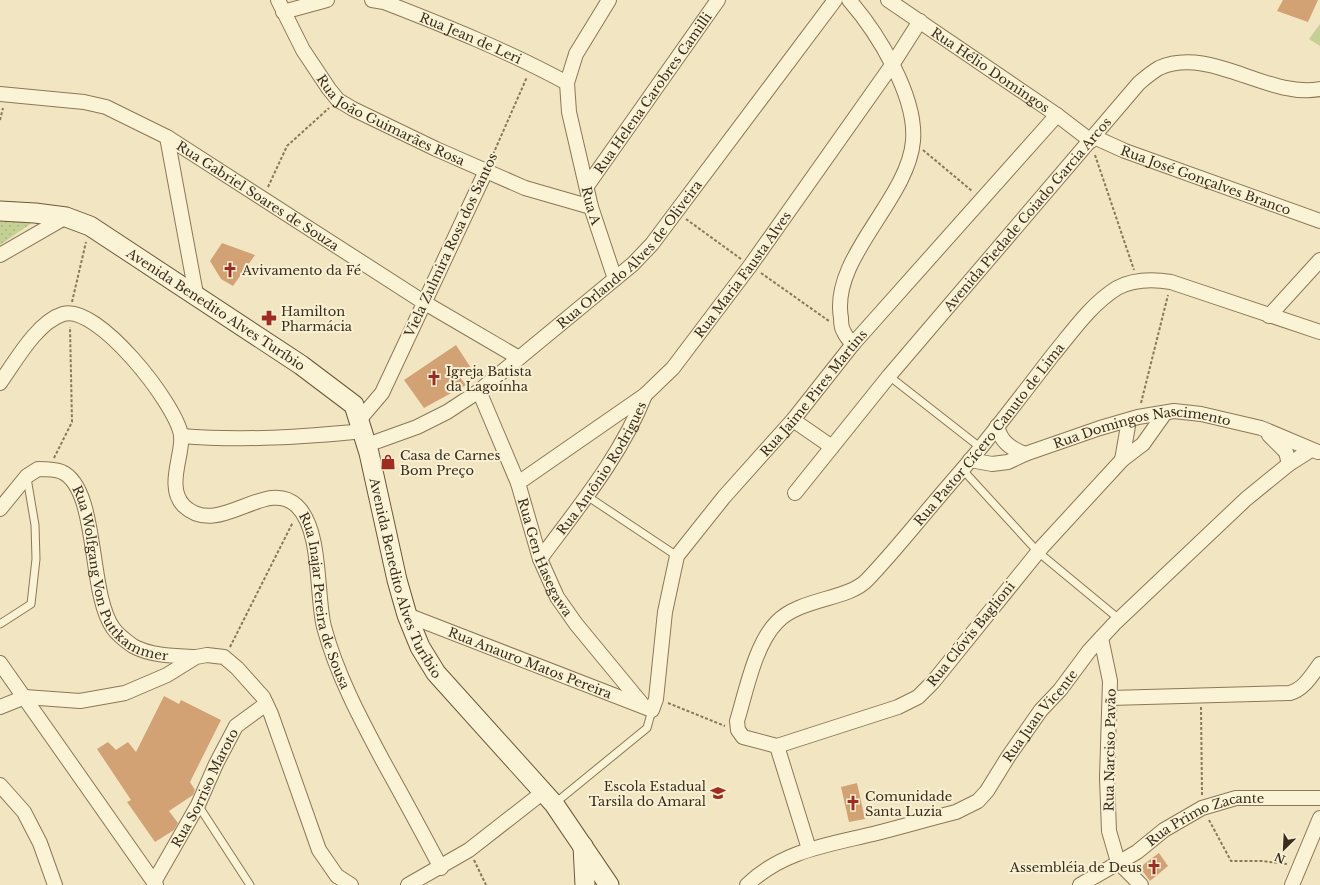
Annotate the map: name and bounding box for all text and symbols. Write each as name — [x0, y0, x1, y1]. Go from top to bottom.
street label: Rua Jean de Leri — [417, 8, 525, 68]
street label: Rua Helena Carobres Camilli — [590, 8, 716, 177]
street label: Rua Hélio Domingos — [928, 24, 1053, 116]
street label: Rua João Guimarães Rosa — [313, 71, 468, 169]
street label: Avenida Piedade Coiado Garcia Arcos — [939, 114, 1115, 315]
street label: Rua Gabriel Soares de Souza — [173, 137, 343, 255]
street label: Rua José Gonçalves Branco — [1118, 142, 1293, 218]
street label: Viela Zulmira Rosa dos Santos — [400, 150, 501, 341]
street label: Rua Orlando Alves de Oliveira — [553, 176, 706, 332]
street label: Rua A — [578, 185, 605, 228]
street label: Rua Maria Fausta Alves — [690, 208, 795, 341]
street label: Avenida Benedito Alves Turíbio — [123, 244, 309, 374]
church icon: Avivamento da Fé — [221, 261, 239, 279]
place label: Avivamento da Fé — [241, 262, 361, 279]
place label: Hamilton Pharmácia — [281, 303, 353, 335]
pharmacy icon: Hamilton Pharmácia — [260, 309, 278, 327]
street label: Rua Jaime Pires Martins — [756, 326, 871, 460]
street label: Rua Pastor Cícero Canuto de Lima — [910, 339, 1068, 529]
place label: Igreja Batista da Lagoínha — [446, 363, 532, 395]
church icon: Igreja Batista da Lagoínha — [425, 369, 443, 387]
street label: Rua Antônio Rodrigues — [553, 399, 650, 538]
street label: Rua Domingos Nascimento — [1051, 402, 1233, 452]
place label: Casa de Carnes Bom Preço — [400, 447, 501, 479]
shop icon: Casa de Carnes Bom Preço — [379, 453, 397, 471]
street label: Avenida Benedito Alves Turíbio — [366, 475, 445, 682]
street label: Rua Wolfgang Von Puttkammer — [69, 482, 170, 664]
street label: Rua Gen Hasegawa — [514, 496, 577, 620]
street label: Rua Inajar Pereira de Sousa — [295, 509, 354, 692]
street label: Rua Clóvis Baglioni — [923, 578, 1019, 690]
street label: Rua Anauro Matos Pereira — [446, 623, 615, 702]
street label: Rua Juan Vicente — [999, 666, 1081, 765]
street label: Rua Narciso Pavão — [1100, 688, 1120, 812]
street label: Rua Sorriso Maroto — [167, 725, 242, 850]
place label: Escola Estadual Tarsila do Amaral — [589, 778, 706, 810]
school or university icon: Escola Estadual Tarsila do Amaral — [709, 784, 727, 802]
place label: Comunidade Santa Luzia — [865, 788, 952, 820]
street label: Rua Primo Zacante — [1142, 790, 1264, 850]
church icon: Comunidade Santa Luzia — [844, 794, 862, 812]
north arrow — [1264, 829, 1304, 869]
text: N — [1272, 849, 1288, 867]
church icon: Assembléia de Deus — [1145, 858, 1163, 876]
place label: Assembléia de Deus — [1009, 859, 1142, 876]

